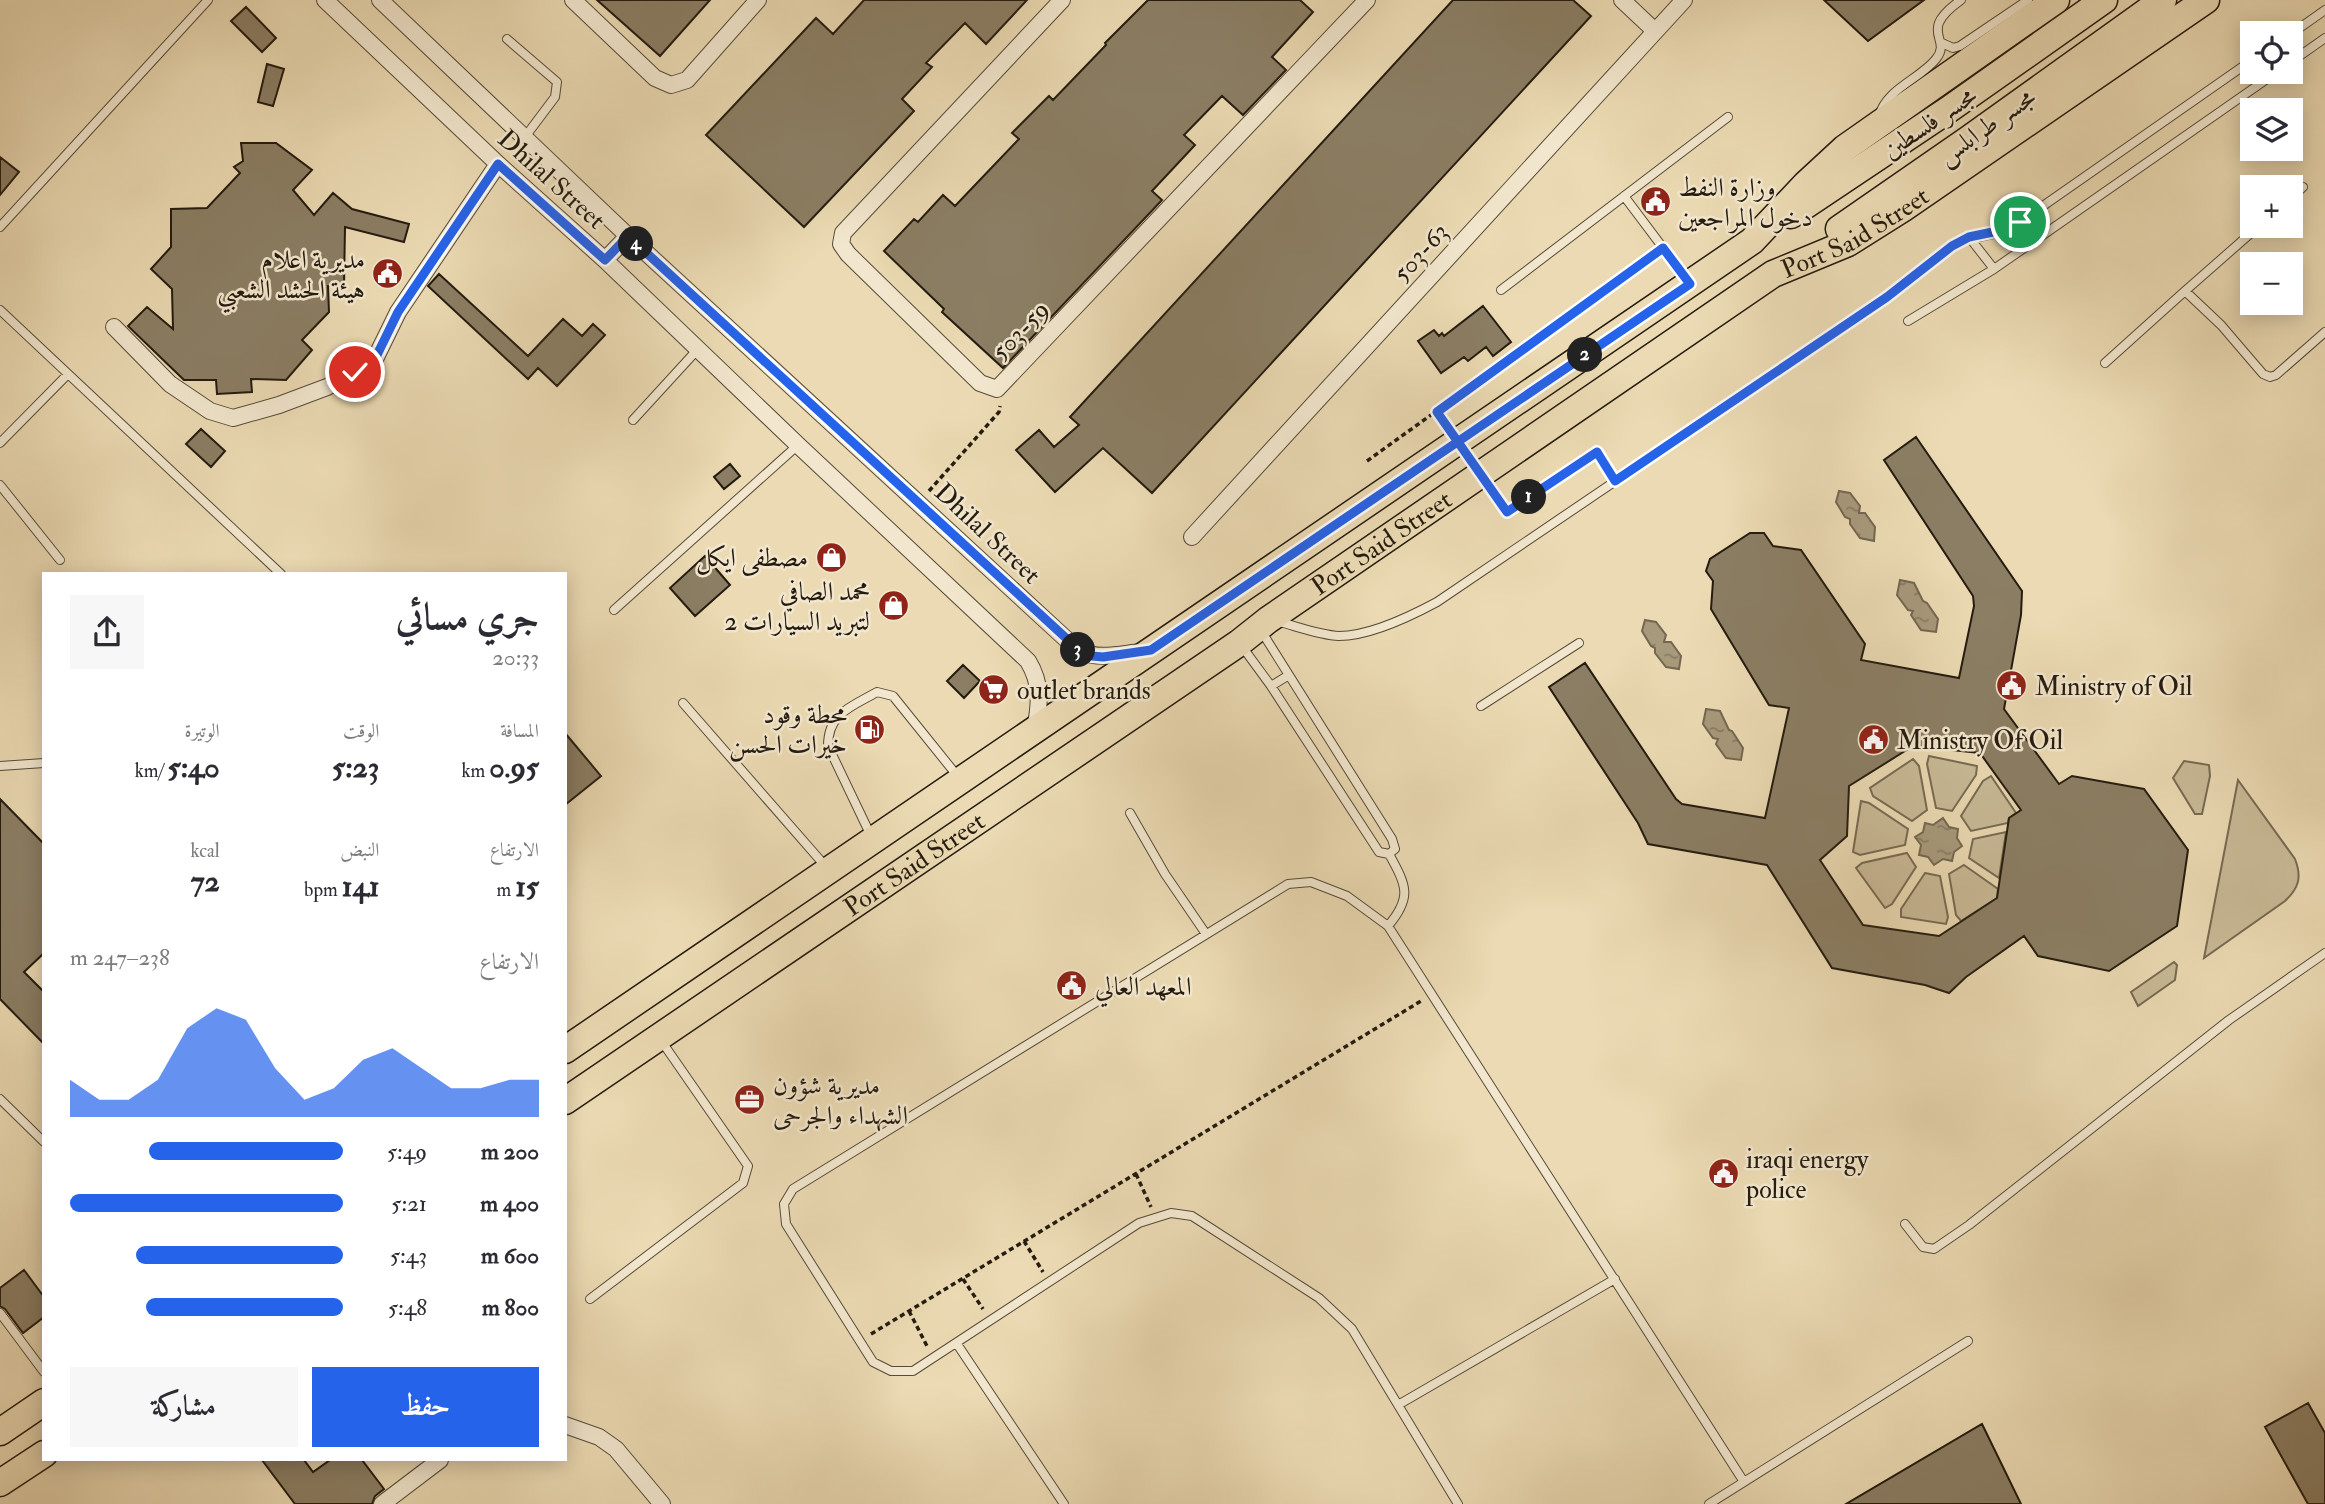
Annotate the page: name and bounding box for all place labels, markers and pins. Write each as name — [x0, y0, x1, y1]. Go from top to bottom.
place label: وزارة النفط دخول المراجعين — [1678, 172, 1813, 234]
public building icon: وزارة النفط دخول المراجعين — [1638, 185, 1672, 219]
pin — [1990, 192, 2050, 252]
pin: 4 — [618, 226, 654, 262]
place label: مديرية اعلام هيئة الحشد الشعبي — [217, 244, 365, 313]
public building icon: مديرية اعلام هيئة الحشد الشعبي — [371, 257, 405, 291]
pin: 2 — [1568, 338, 1602, 372]
pin — [325, 342, 385, 402]
pin: 1 — [1512, 480, 1546, 514]
shop icon: مصطفى ايكل — [814, 540, 848, 574]
place label: مصطفى ايكل — [696, 542, 808, 576]
place label: محمد الصافي لتبريد السيارات 2 — [724, 576, 870, 638]
shop icon: محمد الصافي لتبريد السيارات 2 — [876, 589, 910, 623]
pin: 3 — [1060, 632, 1096, 668]
public building icon: Ministry of Oil — [1995, 669, 2029, 703]
place label: Ministry of Oil — [2035, 671, 2193, 703]
supermarket icon: outlet brands — [977, 673, 1011, 707]
place label: outlet brands — [1017, 675, 1151, 707]
place label: محطة وقود خيرات الحسن — [729, 699, 847, 762]
fuel station icon: محطة وقود خيرات الحسن — [853, 712, 887, 746]
public building icon: Ministry Of Oil — [1857, 723, 1891, 757]
place label: Ministry Of Oil — [1897, 725, 2063, 757]
public building icon: المعهد العالي — [1055, 969, 1089, 1003]
place label: المعهد العالي — [1095, 971, 1192, 1008]
place label: مديرية شؤون الشهداء والجرحى — [773, 1070, 908, 1132]
office icon: مديرية شؤون الشهداء والجرحى — [733, 1083, 767, 1117]
place label: iraqi energy police — [1745, 1144, 1869, 1207]
public building icon: iraqi energy police — [1706, 1157, 1740, 1191]

